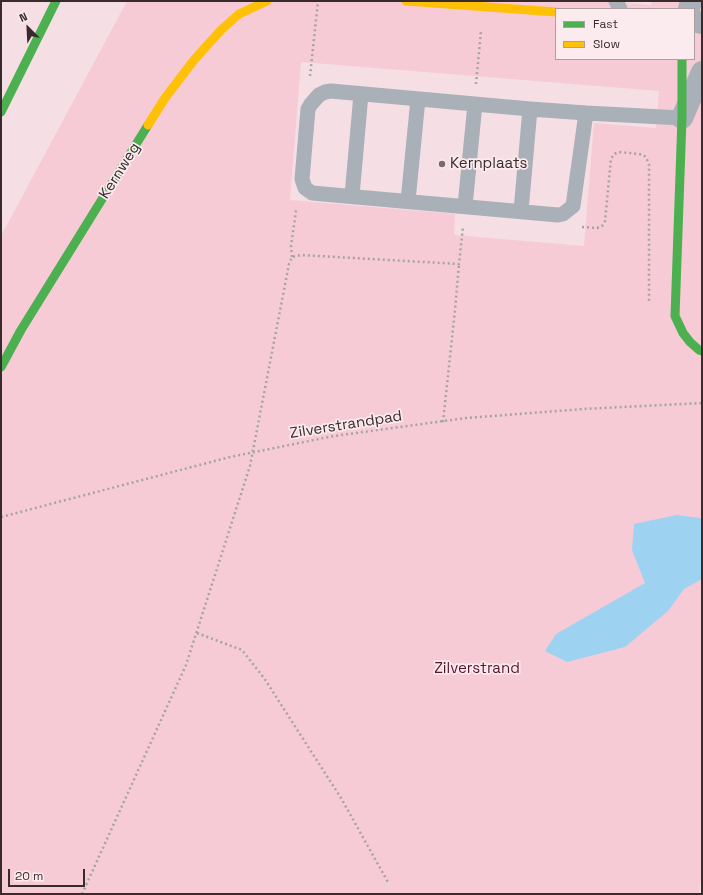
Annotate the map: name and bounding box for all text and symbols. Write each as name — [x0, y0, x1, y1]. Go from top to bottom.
north arrow — [8, 8, 48, 48]
legend — [555, 8, 695, 60]
text: N — [17, 9, 29, 25]
text: Fast — [593, 16, 618, 32]
text: Slow — [593, 36, 620, 52]
street label: Kernweg — [96, 140, 144, 202]
place label: Kernplaats — [450, 155, 527, 173]
marker: Kernplaats — [437, 159, 447, 169]
street label: Zilverstrandpad — [289, 407, 403, 443]
park label: Zilverstrand — [434, 660, 520, 678]
scale bar — [10, 861, 87, 887]
text: 20 m — [15, 868, 43, 884]

